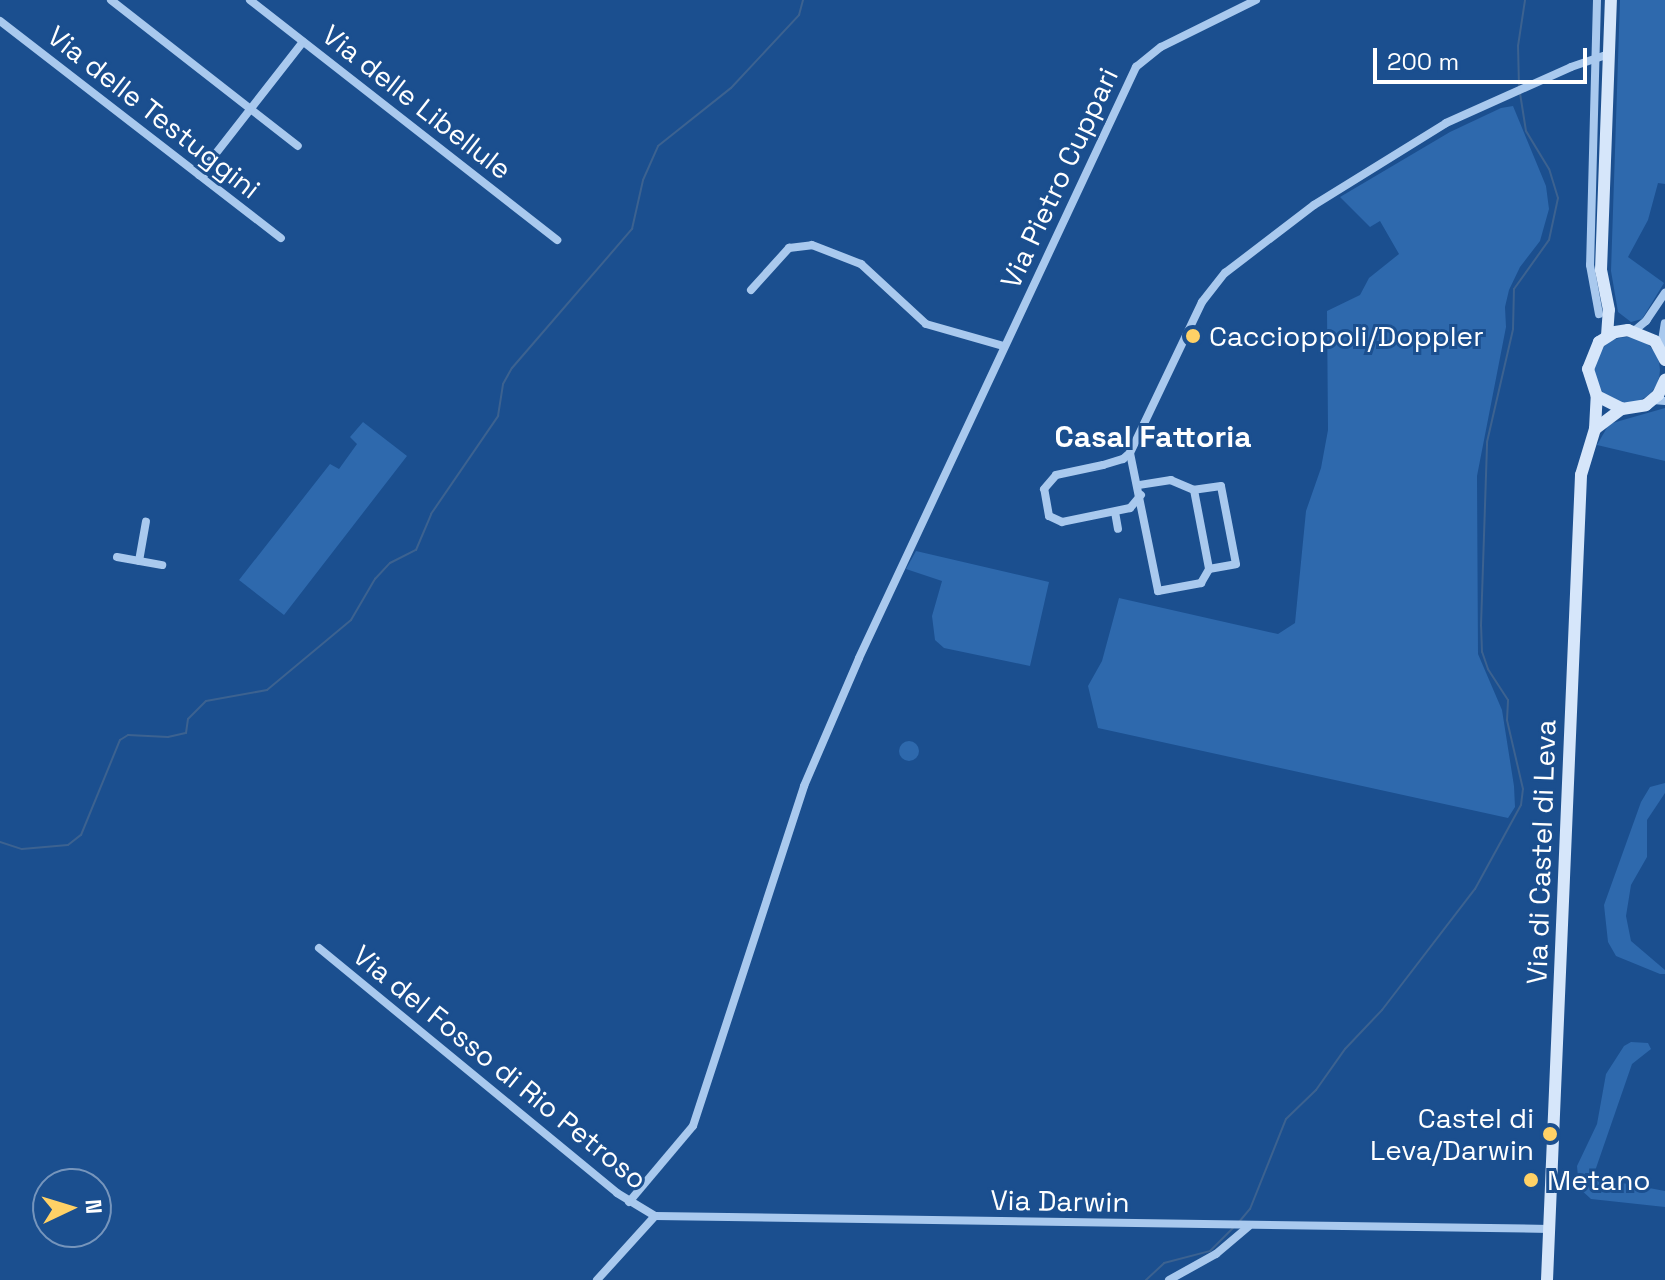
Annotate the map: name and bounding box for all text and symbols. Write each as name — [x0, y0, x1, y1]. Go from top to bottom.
street label: Via delle Testuggini — [41, 18, 267, 206]
street label: Via delle Libellule — [316, 18, 518, 186]
scale bar — [1377, 32, 1591, 82]
text: 200 m — [1387, 46, 1459, 77]
street label: Via Pietro Cuppari — [993, 62, 1125, 294]
place label: Caccioppoli/Doppler — [1209, 319, 1484, 353]
marker: Caccioppoli/Doppler — [1184, 327, 1202, 345]
district label: Casal Fattoria — [1054, 419, 1252, 455]
street label: Via di Castel di Leva — [1520, 719, 1562, 985]
street label: Via del Fosso di Rio Petroso — [346, 938, 654, 1196]
place label: Castel di Leva/Darwin — [1370, 1101, 1534, 1167]
marker: Castel di Leva/Darwin — [1541, 1125, 1559, 1143]
place label: Metano — [1547, 1163, 1651, 1197]
north arrow — [32, 1168, 112, 1248]
marker: Metano — [1522, 1171, 1540, 1189]
street label: Via Darwin — [990, 1183, 1130, 1219]
text: N — [79, 1198, 108, 1215]

